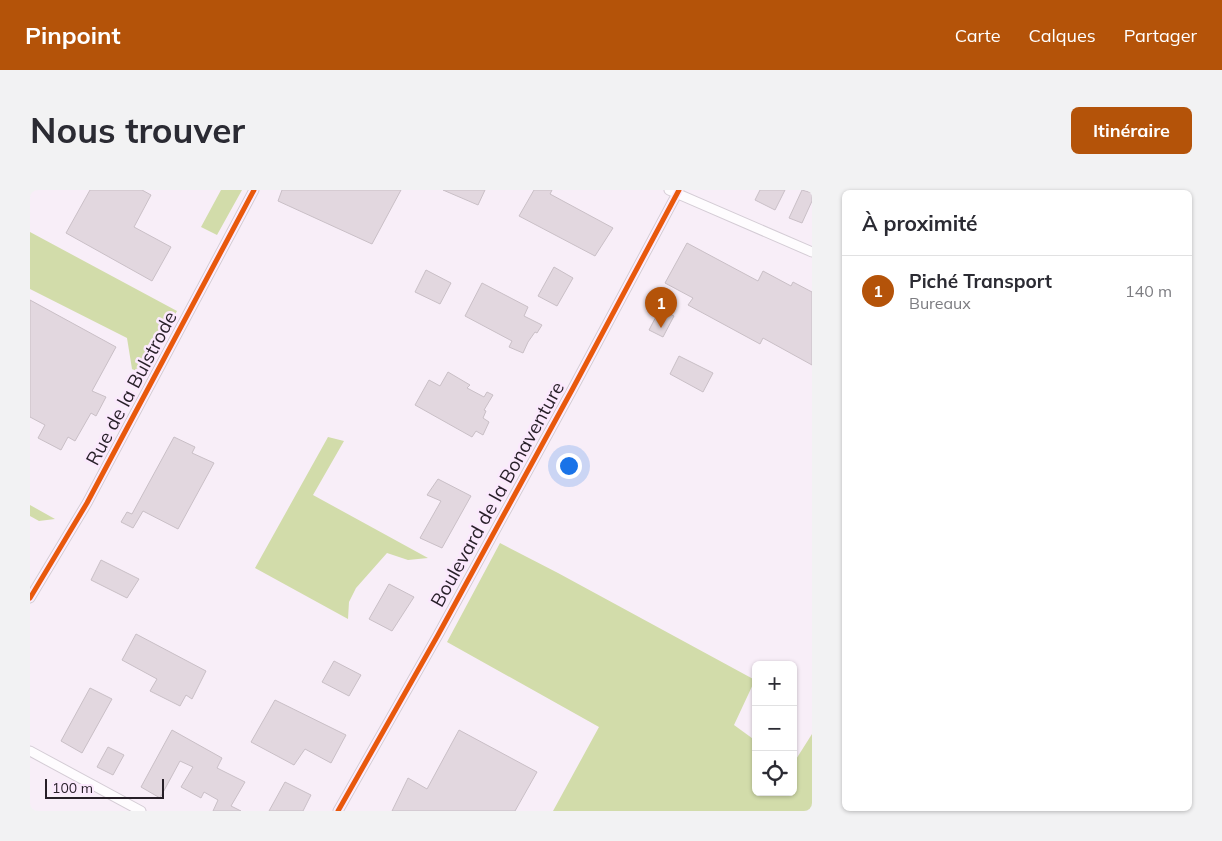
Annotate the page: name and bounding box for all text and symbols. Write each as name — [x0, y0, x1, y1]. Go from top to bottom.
text: Pinpoint — [25, 20, 121, 50]
text: Carte — [955, 24, 1001, 47]
text: Calques — [1029, 24, 1096, 47]
text: Partager — [1124, 24, 1197, 47]
button: Itinéraire — [1071, 107, 1192, 154]
text: Nous trouver — [30, 108, 245, 152]
text: À proximité — [862, 210, 978, 236]
text: Piché Transport — [909, 269, 1052, 293]
text: 1 — [873, 281, 883, 301]
text: 140 m — [1125, 281, 1172, 301]
pin: 1 — [645, 287, 677, 328]
text: Bureaux — [909, 293, 971, 313]
street label: Rue de la Bulstrode — [80, 307, 182, 469]
street label: Boulevard de la Bonaventure — [425, 377, 569, 611]
your location — [556, 453, 582, 479]
map controls — [752, 661, 797, 796]
button: + — [752, 661, 797, 706]
button: − — [752, 706, 797, 751]
button: locate — [752, 751, 797, 796]
scale bar — [45, 776, 164, 799]
text: 100 m — [52, 779, 93, 797]

